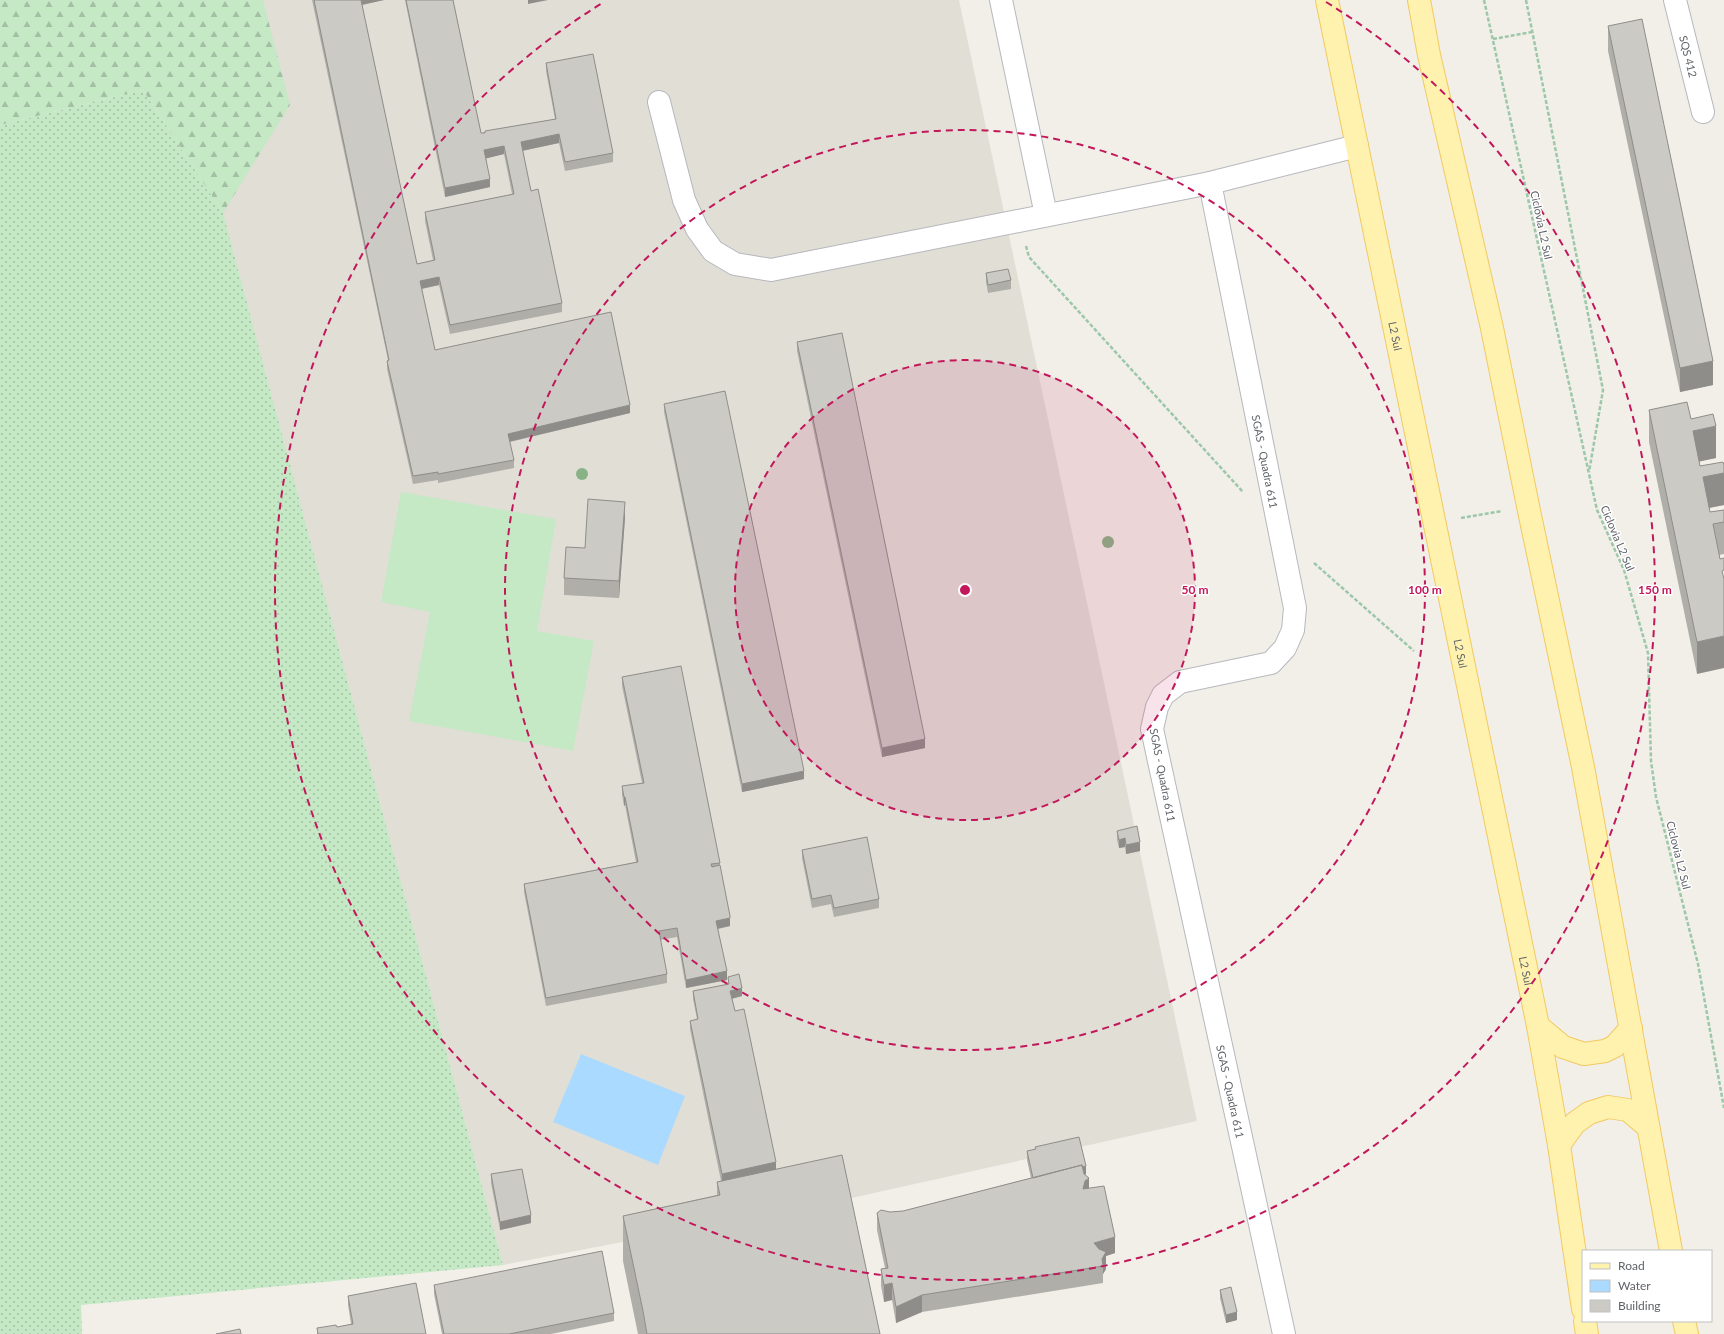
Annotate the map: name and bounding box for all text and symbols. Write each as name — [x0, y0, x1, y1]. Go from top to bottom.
street label: SQS 412 — [1678, 34, 1701, 79]
street label: Ciclovia L2 Sul — [1528, 189, 1556, 261]
street label: L2 Sul — [1387, 320, 1405, 352]
street label: SGAS - Quadra 611 — [1250, 414, 1281, 509]
street label: Ciclovia L2 Sul — [1598, 503, 1638, 573]
text: 50 m — [1182, 582, 1208, 597]
text: 100 m — [1408, 582, 1442, 597]
text: 150 m — [1638, 582, 1672, 597]
centre of rings — [958, 583, 972, 597]
street label: L2 Sul — [1452, 638, 1471, 669]
street label: SGAS - Quadra 611 — [1148, 727, 1178, 823]
street label: Ciclovia L2 Sul — [1664, 819, 1694, 891]
street label: L2 Sul — [1517, 955, 1536, 986]
street label: SGAS - Quadra 611 — [1215, 1044, 1248, 1139]
legend — [1582, 1250, 1712, 1322]
text: Road — [1618, 1258, 1645, 1273]
text: Water — [1618, 1278, 1651, 1293]
text: Building — [1618, 1298, 1661, 1313]

